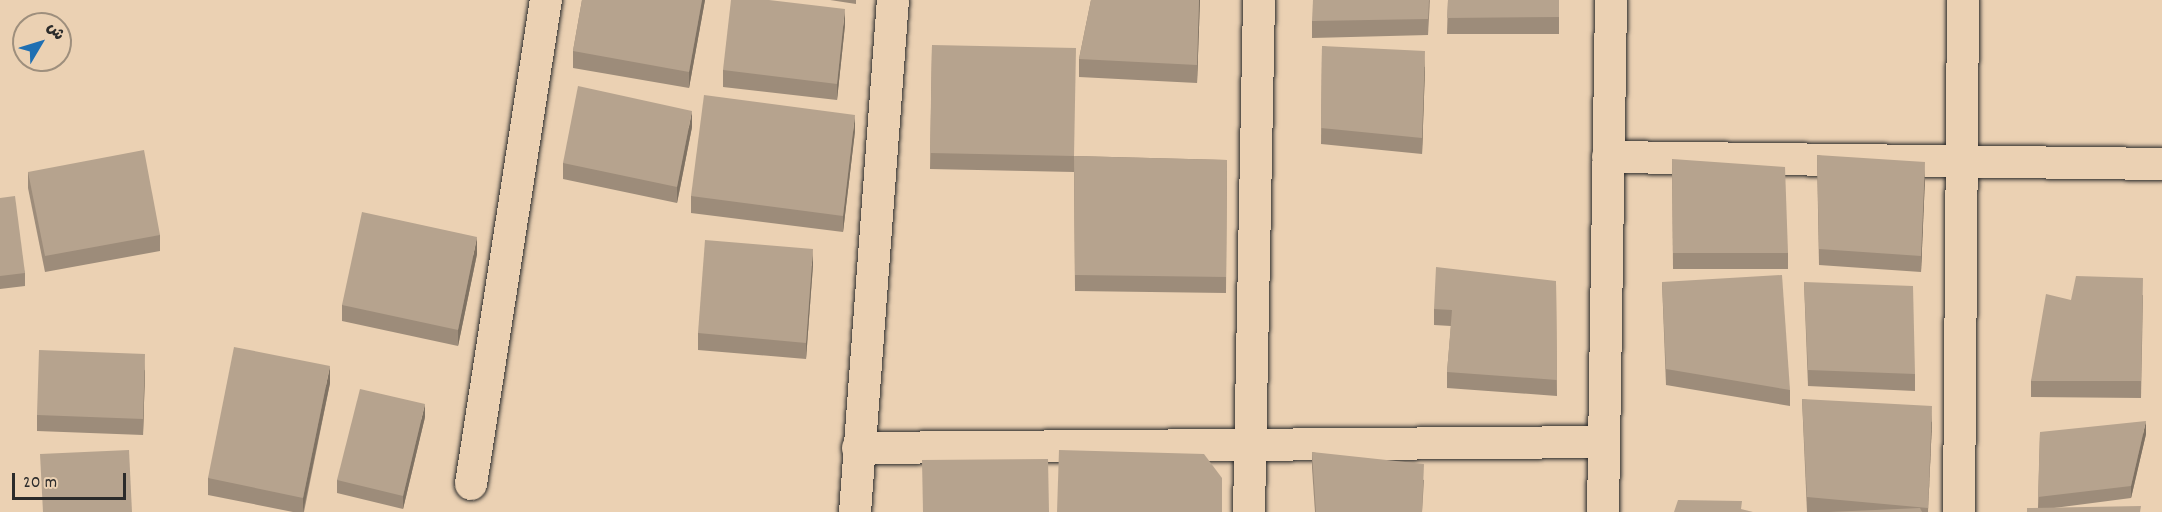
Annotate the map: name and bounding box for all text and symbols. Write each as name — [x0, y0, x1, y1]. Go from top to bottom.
north arrow — [12, 12, 72, 72]
text: ش — [41, 18, 69, 46]
scale bar — [15, 461, 129, 499]
text: 20 m — [23, 471, 57, 496]

